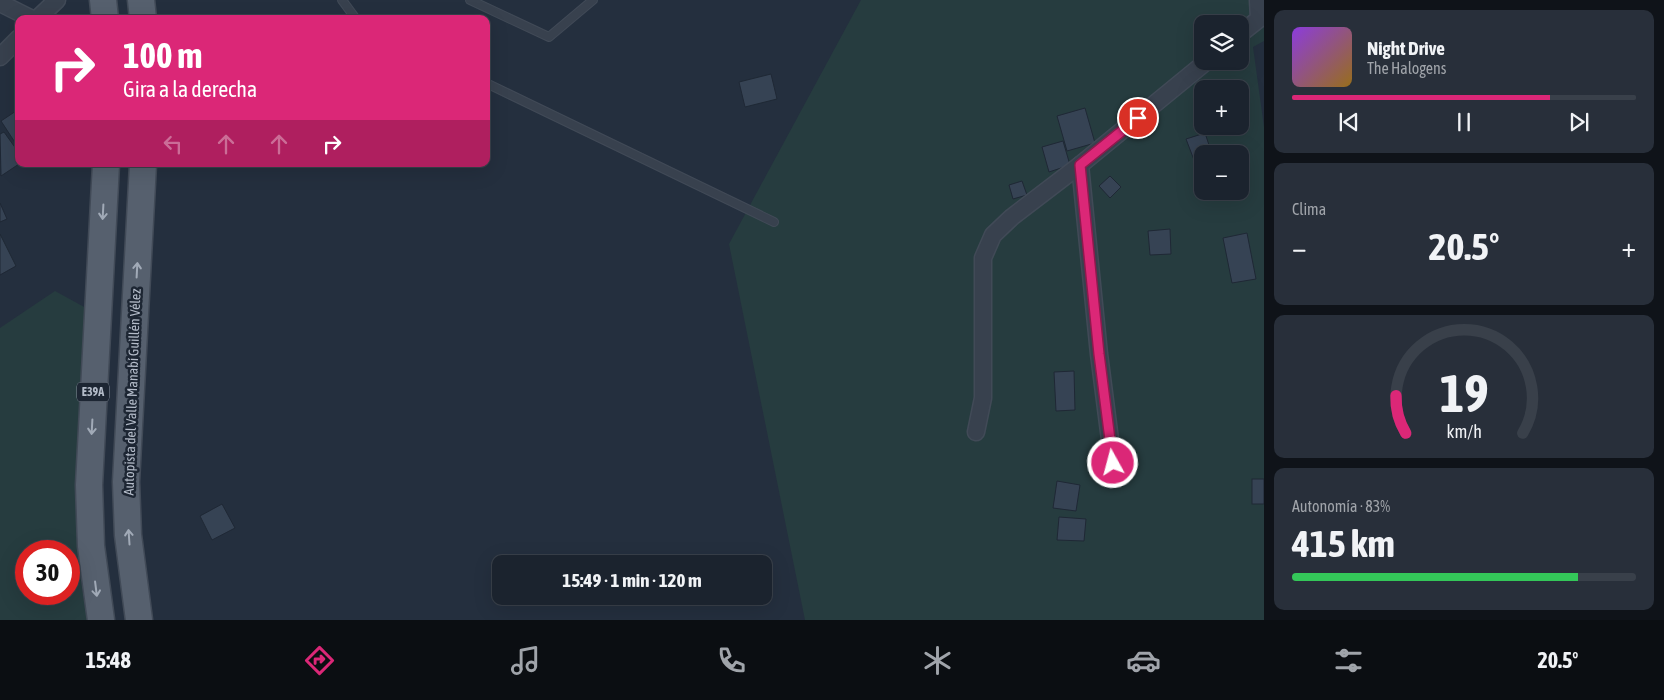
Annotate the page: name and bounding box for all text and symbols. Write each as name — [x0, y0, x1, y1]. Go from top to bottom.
map controls — [1194, 15, 1249, 200]
button: layers — [1194, 15, 1249, 70]
icon: right — [40, 35, 105, 100]
text: 100 m — [123, 35, 202, 75]
text: Night Drive — [1367, 37, 1445, 59]
text: The Halogens — [1367, 59, 1447, 77]
text: Gira a la derecha — [123, 76, 257, 102]
button: + — [1194, 80, 1249, 135]
pin — [1117, 97, 1159, 139]
icon: arrive — [1124, 104, 1152, 132]
icon: previous — [1335, 108, 1363, 136]
icon: pause — [1450, 108, 1478, 136]
icon: next — [1565, 108, 1593, 136]
icon: left — [159, 130, 187, 158]
icon: ahead — [212, 130, 240, 158]
icon: ahead — [265, 130, 293, 158]
icon: right — [318, 130, 346, 158]
button: − — [1194, 145, 1249, 200]
text: Clima — [1292, 200, 1326, 218]
one-way arrow — [99, 204, 108, 220]
text: 20.5° — [1429, 225, 1499, 268]
text: − — [1292, 231, 1307, 263]
text: + — [1621, 231, 1636, 263]
one-way arrow — [133, 262, 142, 278]
street label: Autopista del Valle Manabí Guillén Vélez — [120, 288, 144, 496]
text: 19 — [1440, 363, 1488, 423]
road number: E39A — [77, 382, 109, 402]
one-way arrow — [87, 419, 96, 435]
text: km/h — [1446, 421, 1482, 442]
position arrow — [1086, 436, 1138, 488]
text: Autonomía · 83% — [1292, 497, 1390, 515]
text: 415 km — [1292, 522, 1395, 565]
one-way arrow — [124, 529, 133, 545]
speed limit sign: 30 — [15, 540, 80, 605]
text: 15:49 · 1 min · 120 m — [562, 569, 702, 591]
one-way arrow — [91, 581, 101, 597]
icon: directions — [302, 643, 337, 678]
icon: music — [508, 643, 543, 678]
icon: phone — [714, 643, 749, 678]
icon: climate — [920, 643, 955, 678]
icon: car — [1126, 643, 1161, 678]
icon: filters — [1331, 643, 1366, 678]
text: 15:48 — [85, 647, 131, 673]
text: 20.5° — [1537, 647, 1578, 673]

